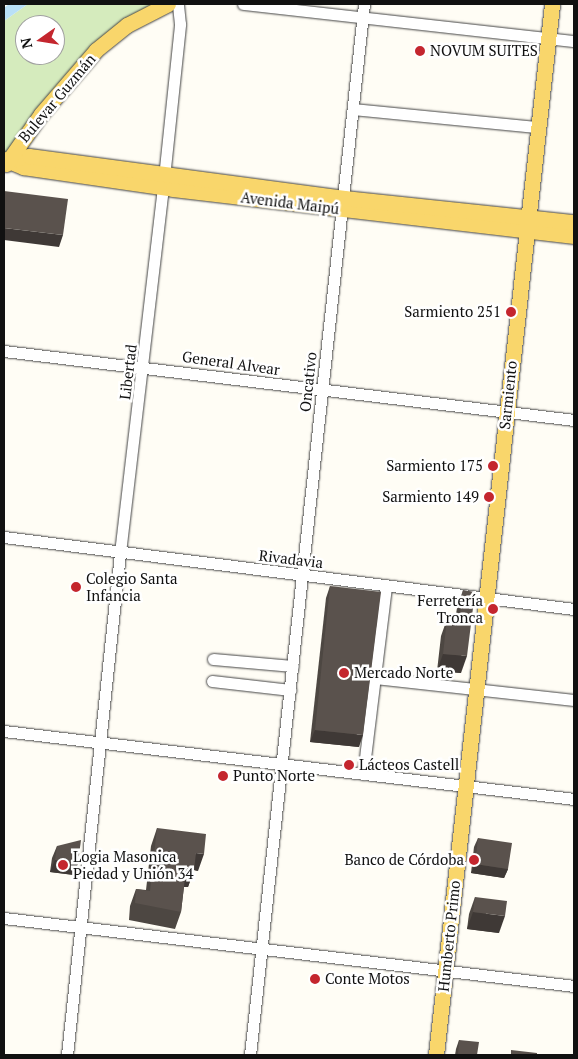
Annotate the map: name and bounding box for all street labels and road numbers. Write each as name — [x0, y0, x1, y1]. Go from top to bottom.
street label: Bulevar Guzmán — [15, 50, 99, 146]
street label: Avenida Maipú — [240, 188, 340, 218]
street label: Libertad — [116, 343, 140, 401]
street label: General Alvear — [181, 347, 281, 379]
street label: Oncativo — [296, 351, 320, 413]
street label: Sarmiento — [495, 360, 521, 430]
street label: Rivadavia — [258, 546, 324, 572]
street label: Humberto Primo — [434, 879, 464, 993]

